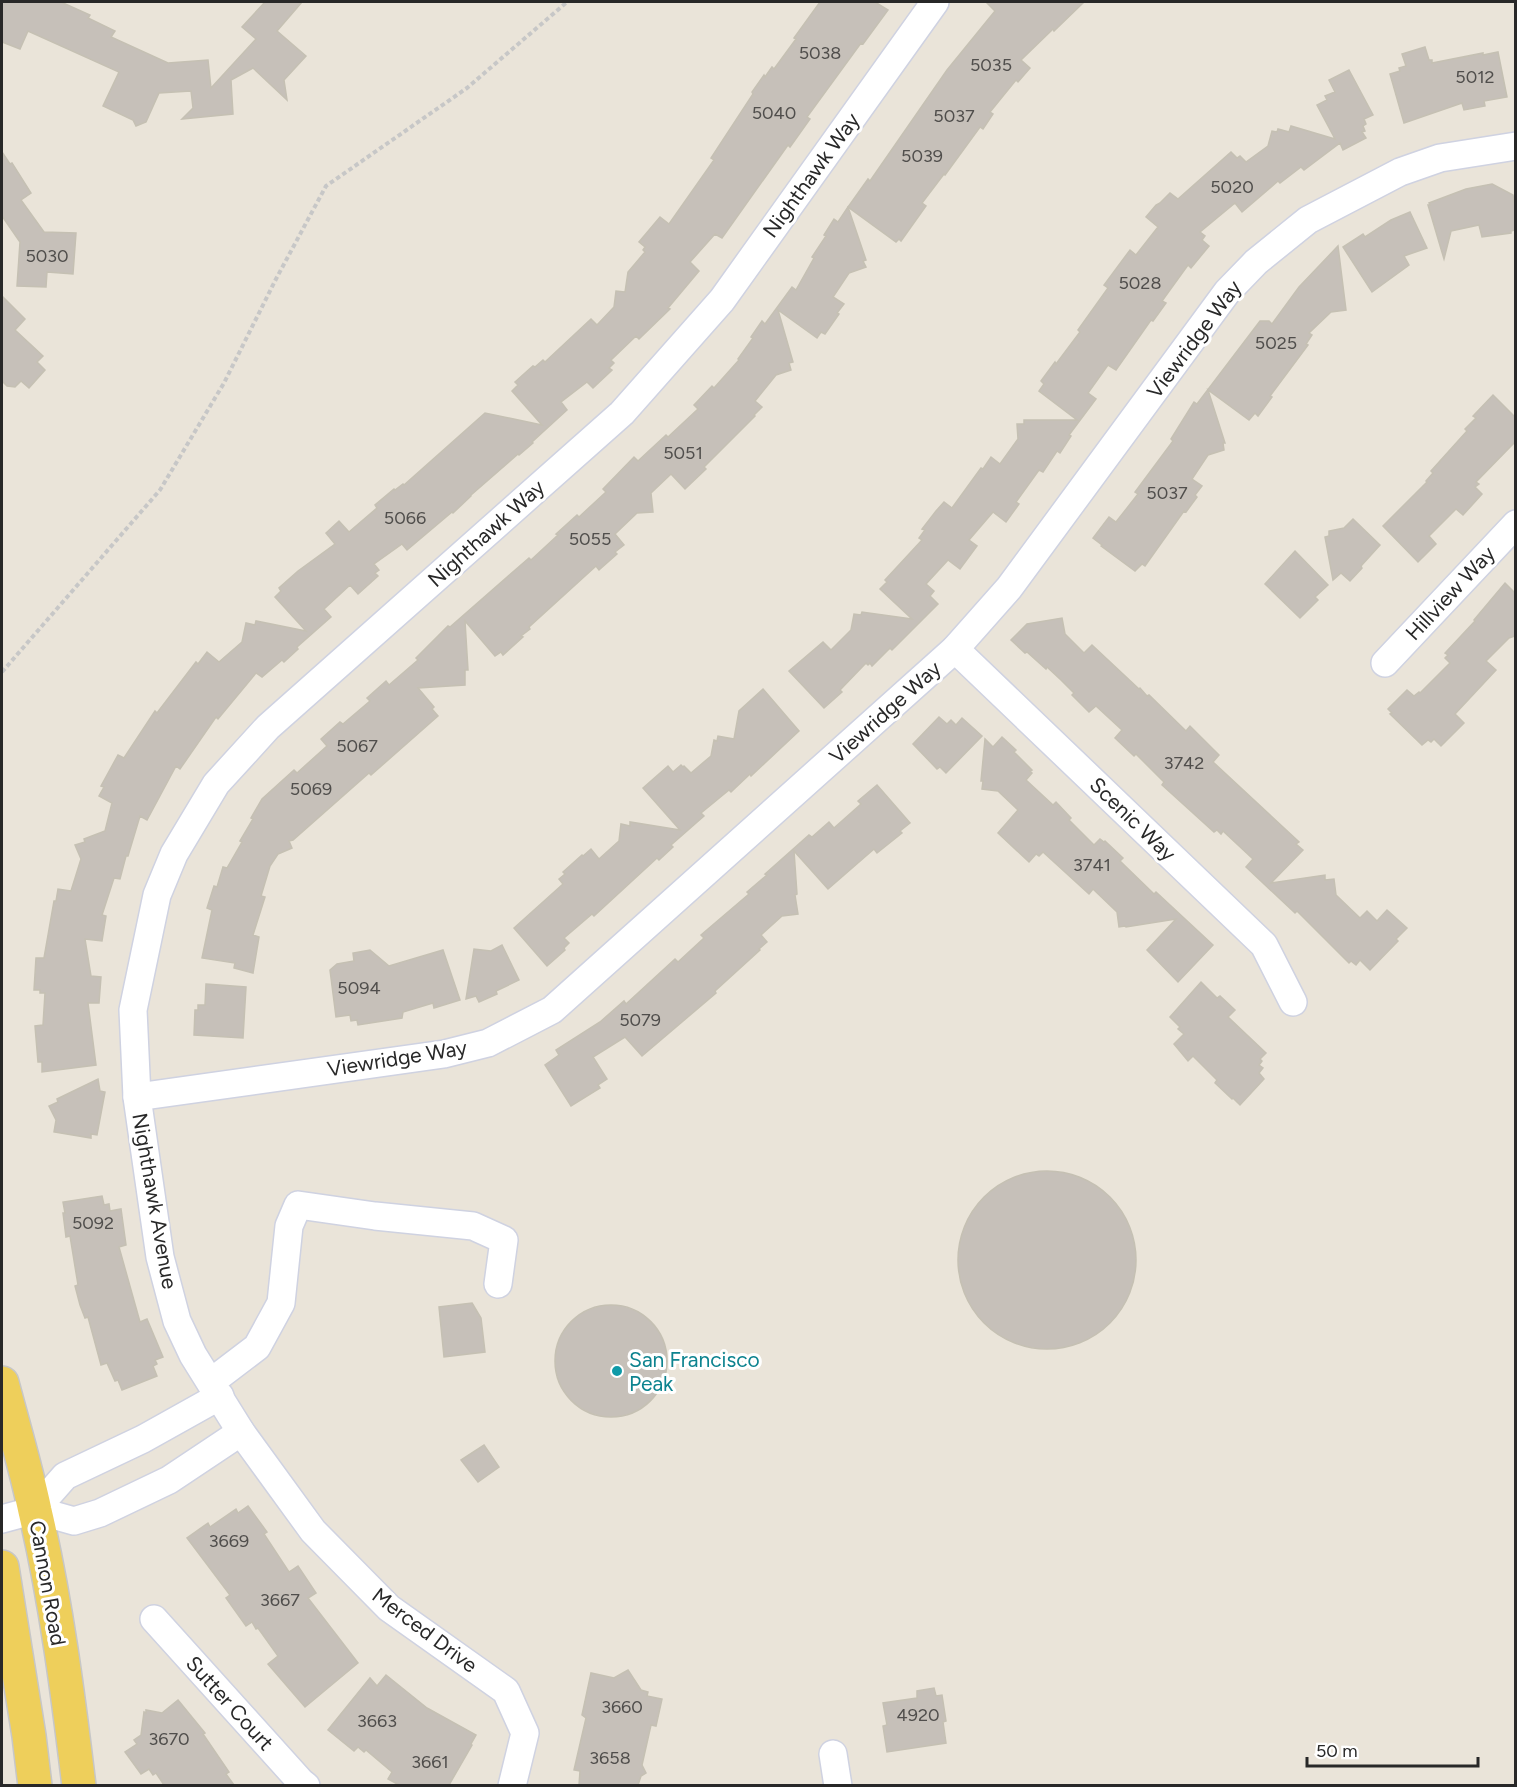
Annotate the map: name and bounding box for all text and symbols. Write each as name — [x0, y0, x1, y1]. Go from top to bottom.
house number: 5038 — [799, 42, 841, 64]
house number: 5035 — [970, 54, 1012, 76]
house number: 5012 — [1455, 66, 1495, 88]
house number: 5040 — [752, 102, 796, 124]
house number: 5037 — [933, 105, 975, 127]
street label: Nighthawk Way — [757, 108, 865, 242]
house number: 5039 — [901, 145, 943, 167]
house number: 5020 — [1210, 176, 1254, 198]
house number: 5030 — [25, 245, 69, 267]
house number: 5028 — [1118, 272, 1162, 294]
street label: Viewridge Way — [1142, 275, 1246, 403]
house number: 5025 — [1255, 332, 1297, 354]
house number: 5051 — [663, 442, 703, 464]
street label: Nighthawk Way — [423, 474, 549, 592]
house number: 5037 — [1146, 482, 1188, 504]
house number: 5066 — [384, 507, 426, 529]
house number: 5055 — [569, 528, 611, 550]
street label: Hillview Way — [1400, 541, 1500, 645]
street label: Viewridge Way — [824, 655, 946, 769]
house number: 5067 — [336, 735, 378, 757]
house number: 3742 — [1164, 752, 1204, 774]
street label: Scenic Way — [1085, 772, 1181, 866]
house number: 5069 — [290, 778, 332, 800]
house number: 3741 — [1073, 854, 1111, 876]
house number: 5094 — [337, 977, 381, 999]
house number: 5079 — [619, 1009, 661, 1031]
street label: Viewridge Way — [325, 1035, 469, 1081]
street label: Nighthawk Avenue — [127, 1111, 183, 1291]
house number: 5092 — [72, 1212, 114, 1234]
place label: San Francisco Peak — [629, 1347, 760, 1396]
marker: San Francisco Peak — [610, 1364, 624, 1378]
street label: Cannon Road — [25, 1518, 71, 1648]
house number: 3669 — [209, 1530, 249, 1552]
street label: Merced Drive — [367, 1582, 483, 1678]
house number: 3667 — [260, 1589, 300, 1611]
street label: Sutter Court — [181, 1651, 279, 1755]
house number: 3660 — [601, 1696, 643, 1718]
house number: 4920 — [897, 1704, 939, 1726]
house number: 3663 — [357, 1710, 397, 1732]
house number: 3670 — [148, 1728, 190, 1750]
scale bar — [1307, 1730, 1478, 1768]
text: 50 m — [1316, 1740, 1358, 1762]
house number: 3658 — [589, 1747, 631, 1769]
house number: 3661 — [411, 1751, 449, 1773]

